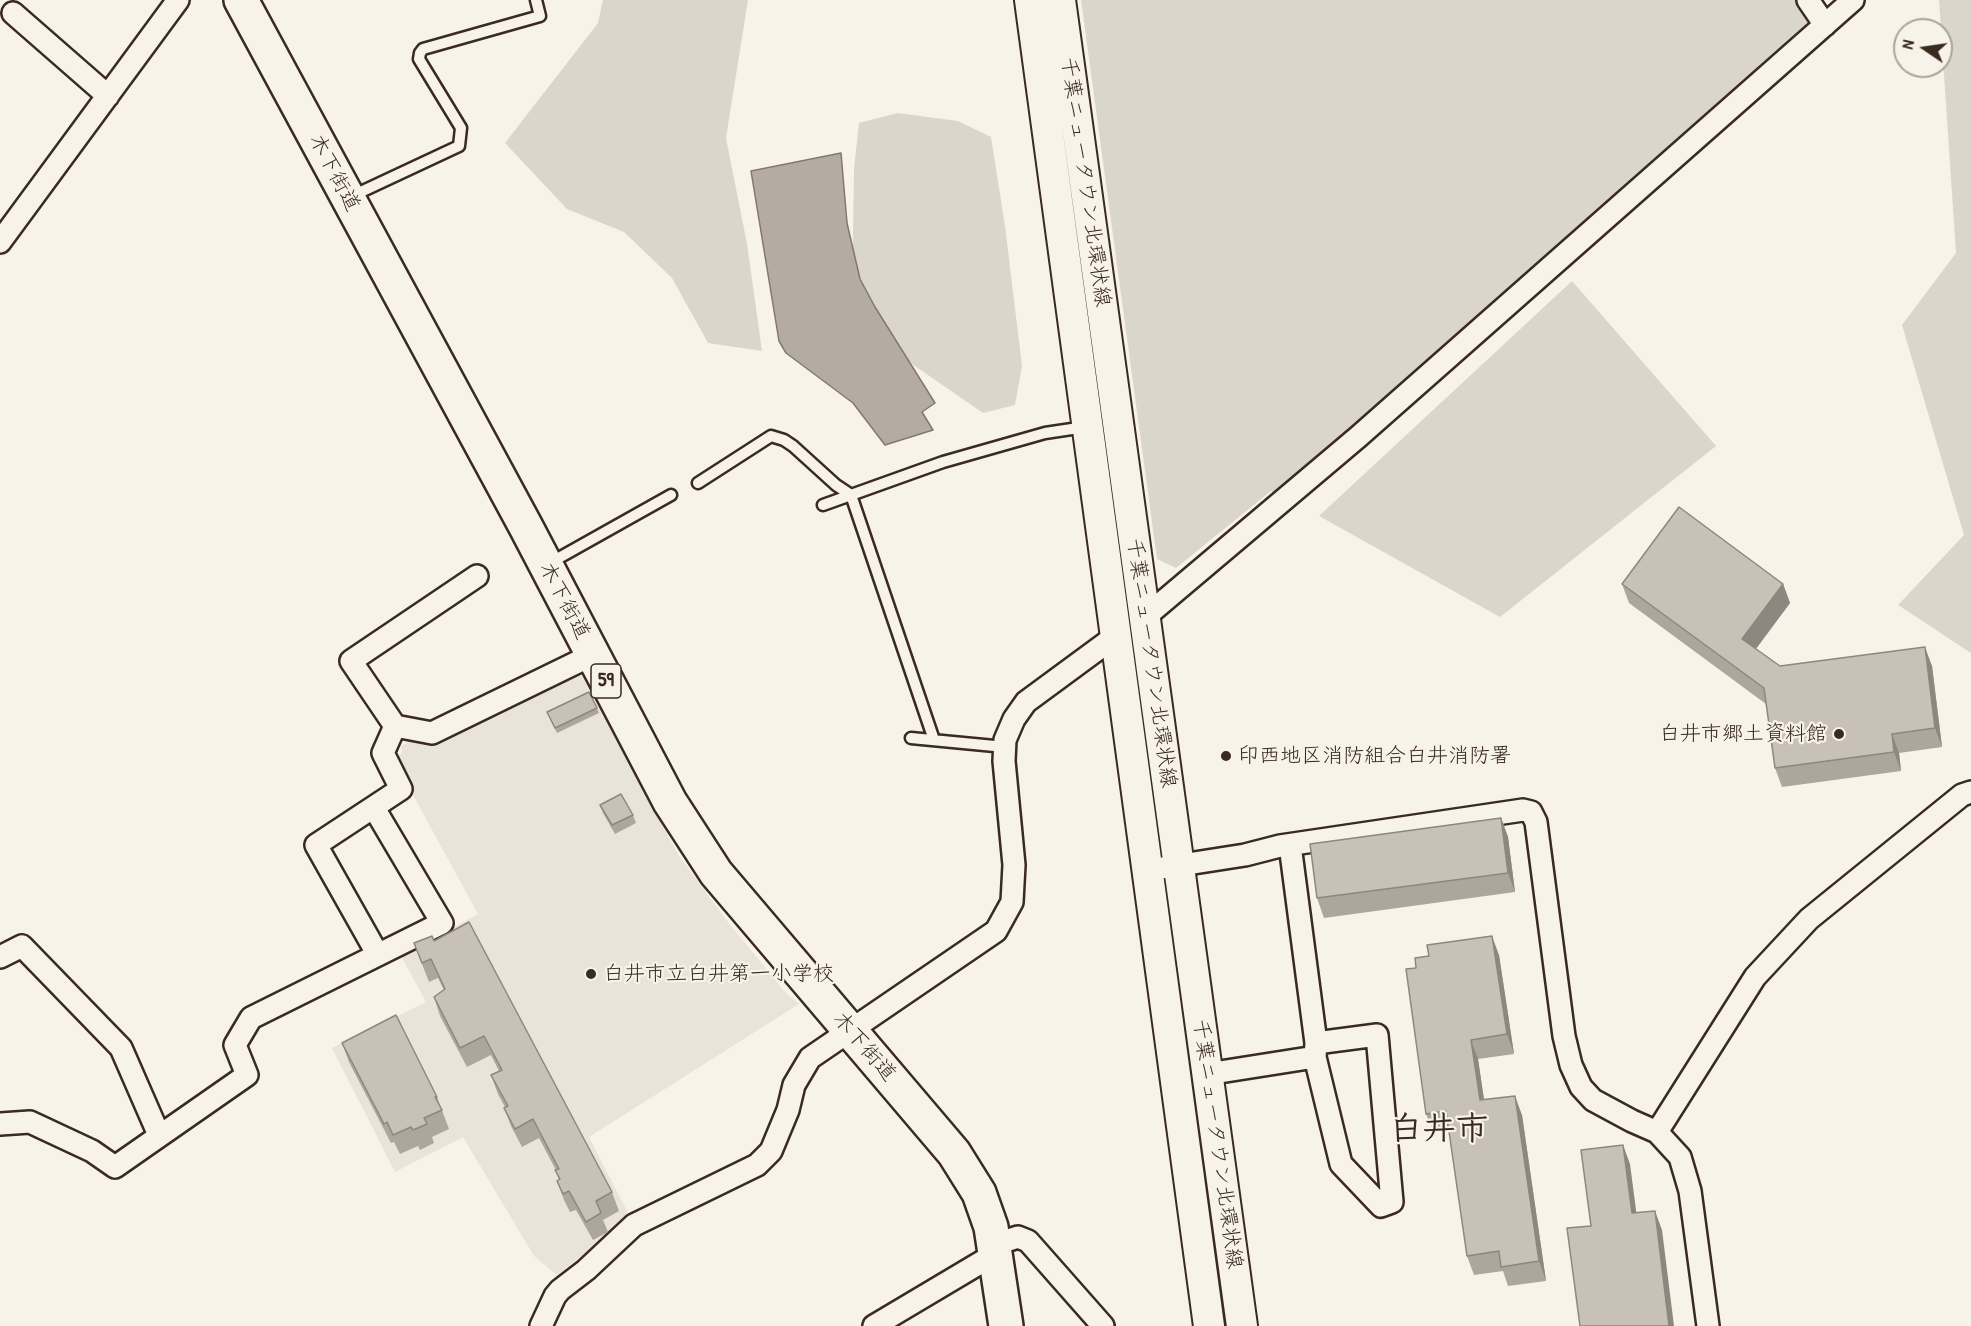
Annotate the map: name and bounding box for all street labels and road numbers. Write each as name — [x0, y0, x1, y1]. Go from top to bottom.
street label: 千葉ニュータウン北環状線 — [1055, 55, 1115, 309]
street label: 木下街道 — [303, 130, 365, 216]
street label: 千葉ニュータウン北環状線 — [1121, 536, 1181, 790]
street label: 木下街道 — [533, 558, 595, 644]
road number: 59 — [591, 664, 621, 698]
street label: 木下街道 — [827, 1007, 901, 1087]
street label: 千葉ニュータウン北環状線 — [1187, 1017, 1247, 1271]

